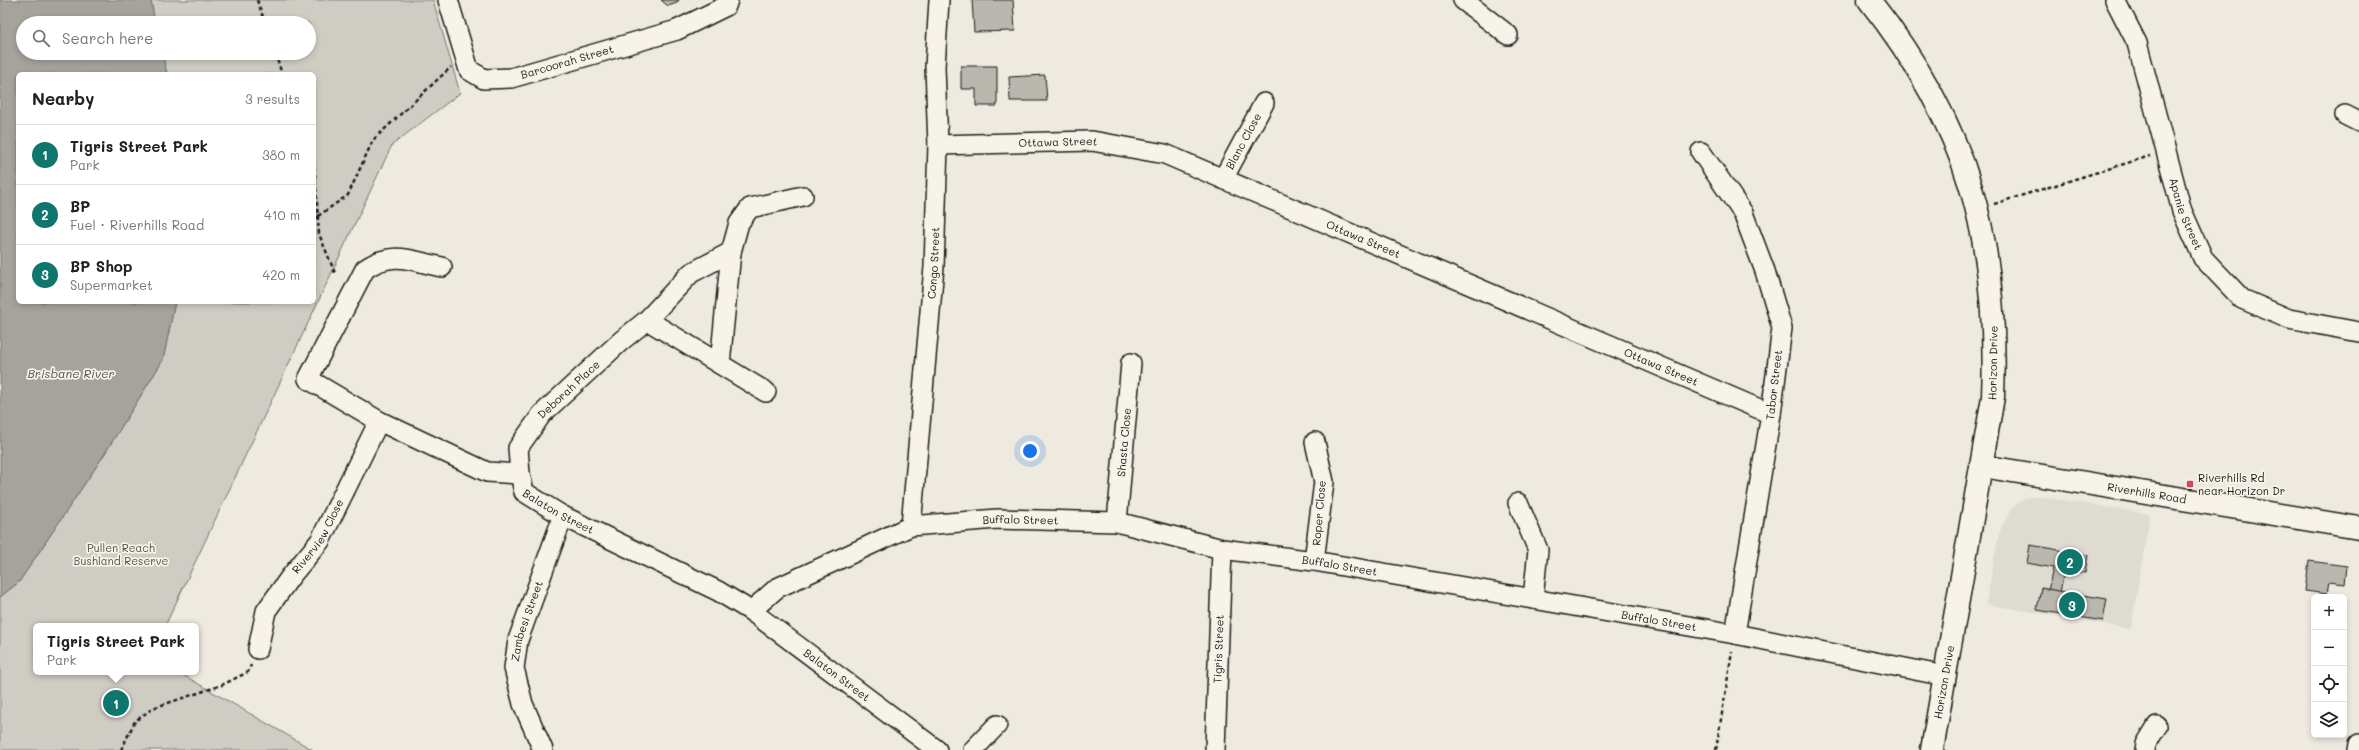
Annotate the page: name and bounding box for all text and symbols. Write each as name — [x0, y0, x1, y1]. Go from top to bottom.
search box — [16, 16, 316, 60]
icon: search — [30, 27, 52, 49]
text: Search here — [62, 28, 153, 48]
street label: Barcoorah Street — [519, 41, 615, 82]
text: Nearby — [32, 87, 94, 109]
text: 3 results — [245, 90, 300, 107]
street label: Blanc Close — [1222, 110, 1264, 172]
street label: Ottawa Street — [1018, 133, 1099, 150]
text: Tigris Street Park — [70, 136, 208, 156]
text: 1 — [42, 146, 48, 163]
text: 380 m — [262, 146, 300, 163]
text: Park — [70, 156, 99, 173]
street label: Apanie Street — [2166, 176, 2206, 252]
text: BP — [70, 196, 90, 216]
text: 2 — [41, 206, 49, 223]
text: 410 m — [264, 206, 300, 223]
text: Fuel · Riverhills Road — [70, 216, 204, 233]
street label: Ottawa Street — [1324, 216, 1403, 261]
street label: Congo Street — [923, 227, 942, 300]
text: BP Shop — [70, 256, 132, 276]
text: 3 — [41, 266, 49, 283]
text: 420 m — [263, 266, 300, 283]
text: Supermarket — [70, 276, 153, 293]
street label: Horizon Drive — [1984, 325, 2001, 400]
street label: Ottawa Street — [1622, 344, 1701, 389]
street label: Tabor Street — [1762, 349, 1785, 421]
street label: Deborah Place — [534, 356, 603, 422]
water label: Brisbane River — [27, 365, 115, 381]
street label: Shasta Close — [1113, 407, 1134, 477]
your location — [1020, 441, 1040, 461]
place label: Riverhills Rd near Horizon Dr — [2198, 470, 2285, 498]
street label: Roper Close — [1308, 479, 1329, 546]
street label: Riverhills Road — [2106, 479, 2188, 507]
marker: Riverhills Rd near Horizon Dr — [2185, 479, 2195, 489]
street label: Balaton Street — [520, 485, 597, 537]
street label: Riverview Close — [288, 496, 347, 577]
street label: Buffalo Street — [982, 511, 1059, 528]
park label: Pullen Reach Bushland Reserve — [74, 540, 169, 568]
pin: 2 — [2057, 547, 2083, 577]
street label: Buffalo Street — [1301, 552, 1379, 579]
street label: Zambesi Street — [507, 578, 546, 662]
pin: 3 — [2059, 590, 2085, 620]
map controls — [2311, 594, 2347, 738]
button: + — [2311, 594, 2347, 630]
street label: Buffalo Street — [1620, 606, 1698, 634]
street label: Tigris Street — [1209, 614, 1227, 684]
popup — [33, 623, 199, 675]
button: − — [2311, 630, 2347, 666]
text: Tigris Street Park — [47, 631, 185, 651]
street label: Horizon Drive — [1930, 644, 1957, 720]
street label: Balaton Street — [801, 645, 873, 704]
text: Park — [47, 651, 77, 668]
button: locate — [2311, 666, 2347, 702]
pin: 1 — [103, 688, 129, 718]
button: layers — [2311, 702, 2347, 738]

